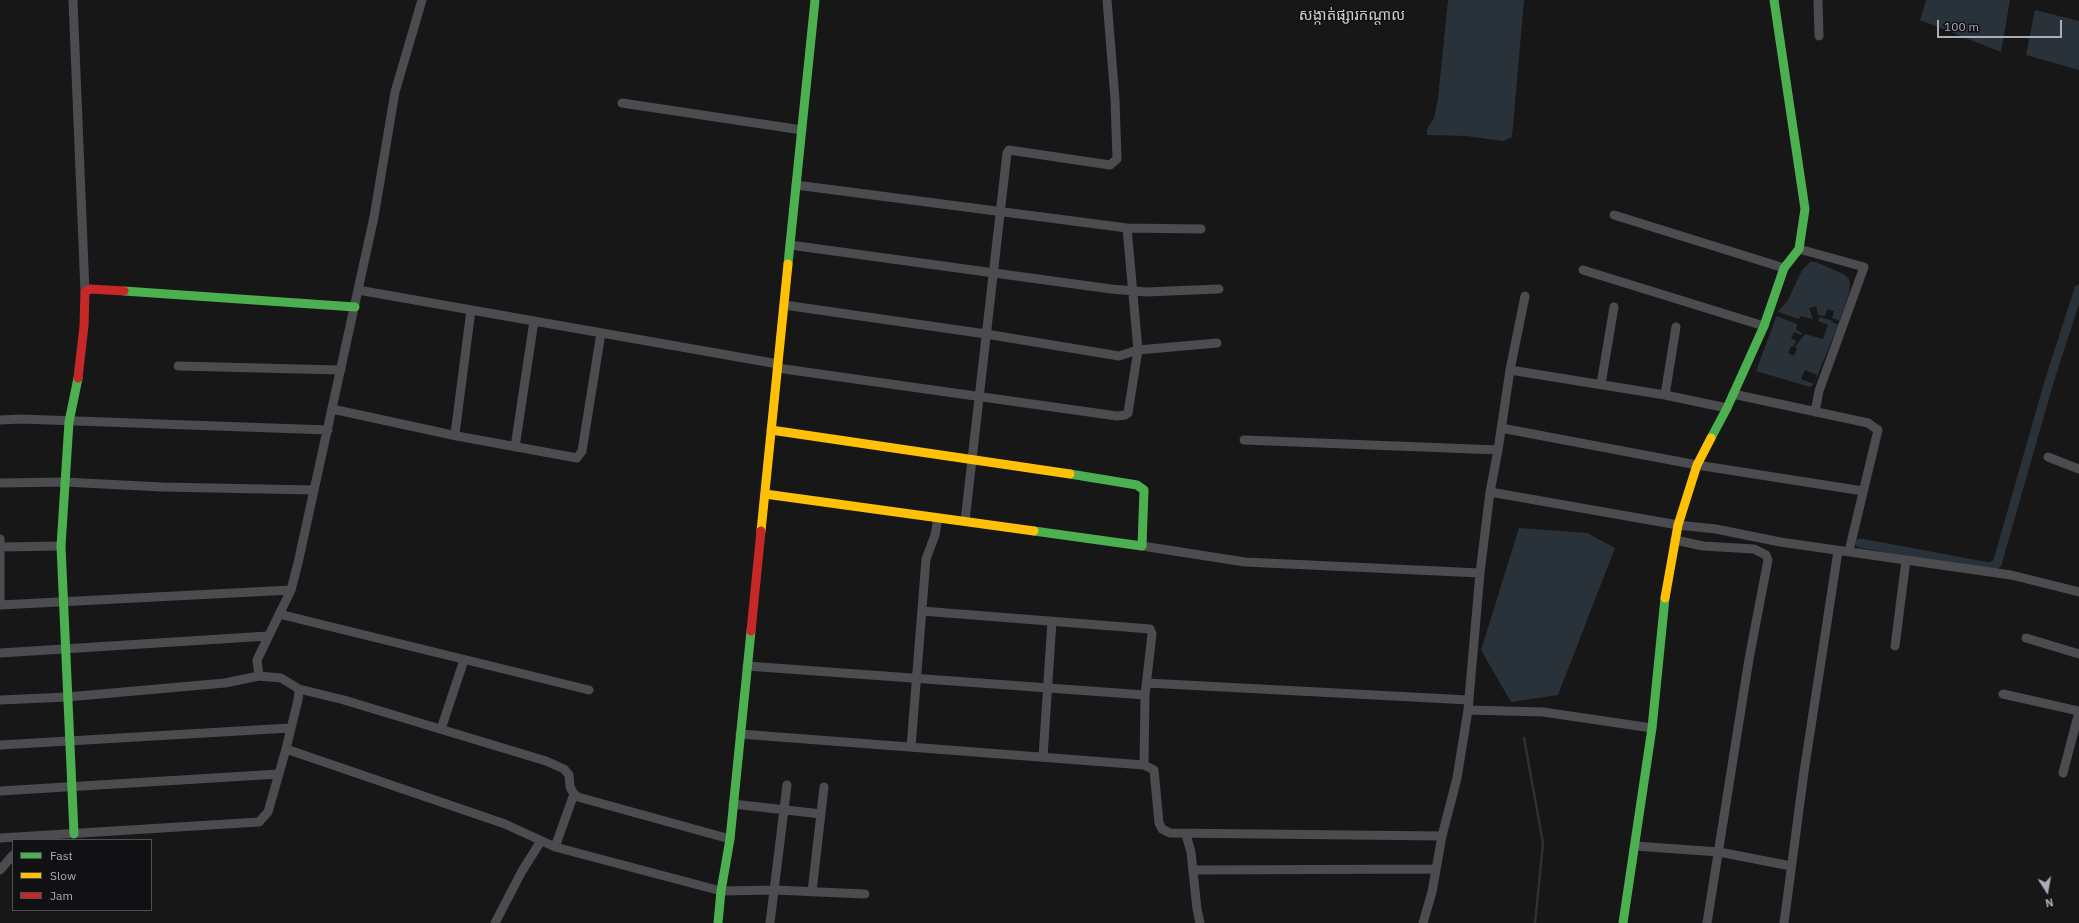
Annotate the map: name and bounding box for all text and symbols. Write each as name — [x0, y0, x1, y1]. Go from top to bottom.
district label: សង្កាត់ផ្សារកណ្ដាល — [1299, 7, 1405, 25]
scale bar — [1939, 12, 2064, 38]
text: 100 m — [1944, 19, 1979, 34]
legend — [12, 839, 152, 911]
text: Fast — [50, 848, 73, 863]
text: Slow — [50, 868, 76, 883]
north arrow — [2027, 871, 2067, 911]
text: Jam — [50, 888, 73, 903]
text: N — [2044, 895, 2055, 910]

